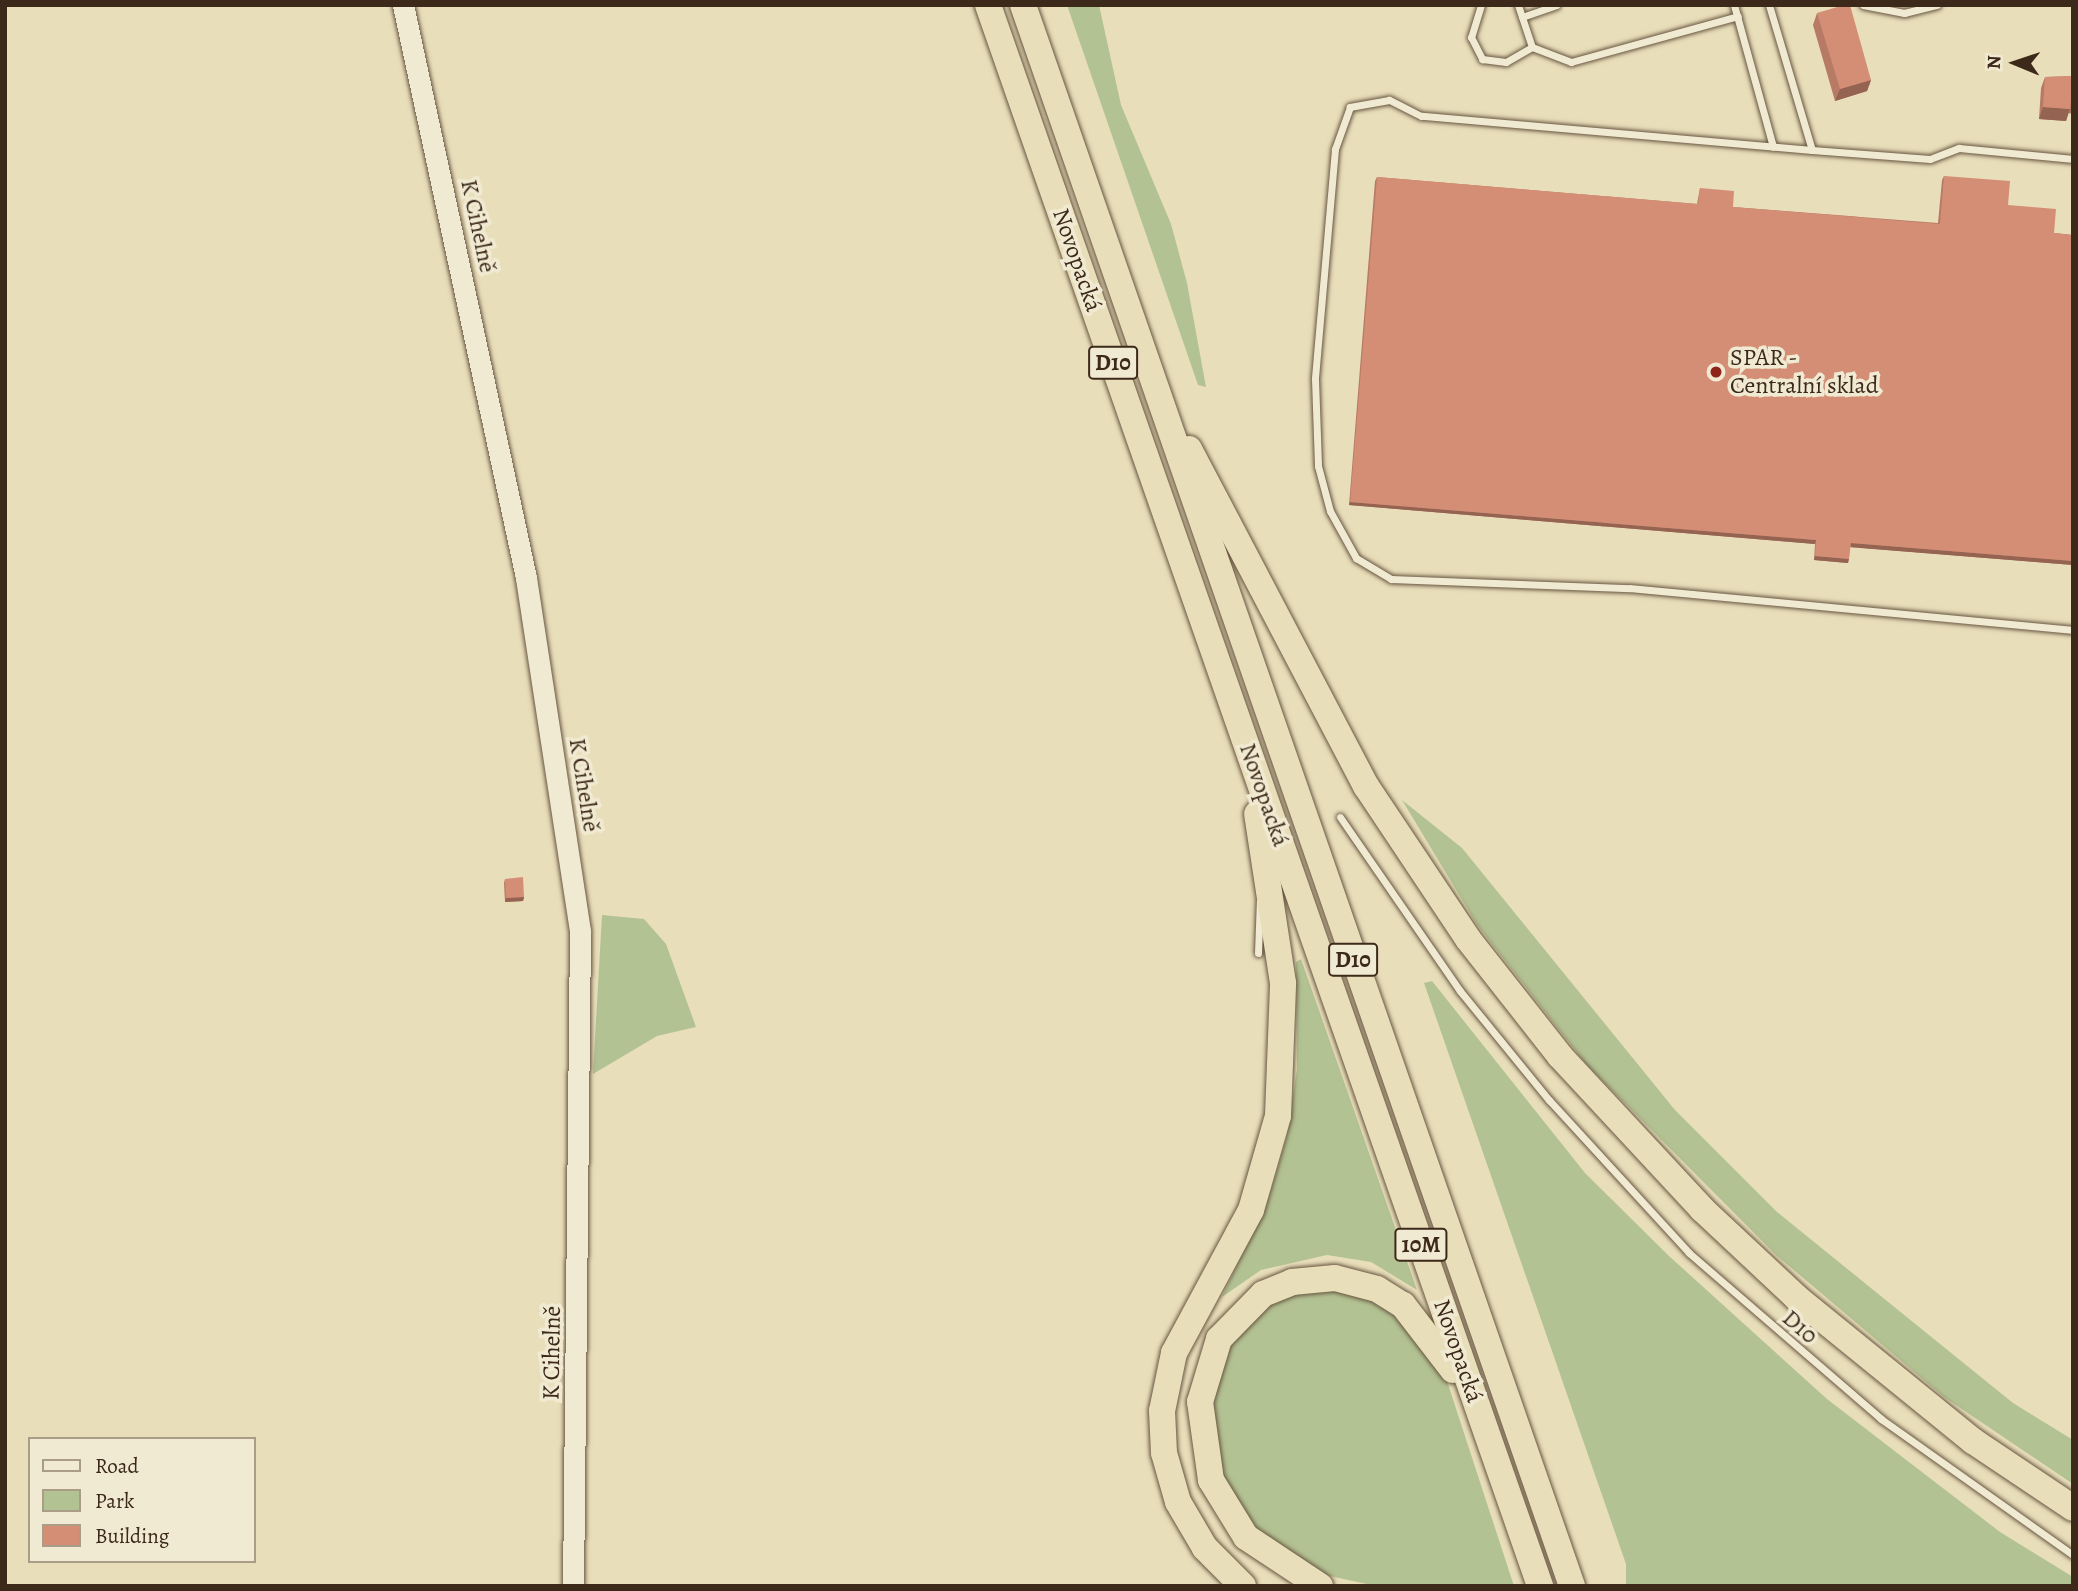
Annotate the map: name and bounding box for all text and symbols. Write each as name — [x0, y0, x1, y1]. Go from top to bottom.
north arrow — [1980, 28, 2050, 98]
text: N — [1981, 55, 2007, 70]
street label: K Cihelně — [454, 177, 502, 275]
street label: Novopacká — [1046, 205, 1108, 315]
road number: D10 — [1087, 344, 1139, 382]
place label: SPAR - Centralní sklad — [1730, 344, 1879, 400]
marker: SPAR - Centralní sklad — [1708, 364, 1724, 380]
street label: K Cihelně — [562, 736, 606, 834]
street label: Novopacká — [1233, 740, 1295, 850]
road number: D10 — [1327, 940, 1379, 979]
road number: 10M — [1393, 1226, 1449, 1264]
street label: Novopacká — [1427, 1296, 1489, 1406]
street label: D10 — [1776, 1304, 1824, 1350]
street label: K Cihelně — [537, 1306, 567, 1400]
legend — [28, 1437, 256, 1563]
text: Road — [95, 1452, 139, 1480]
text: Park — [95, 1487, 134, 1515]
text: Building — [95, 1522, 169, 1550]

